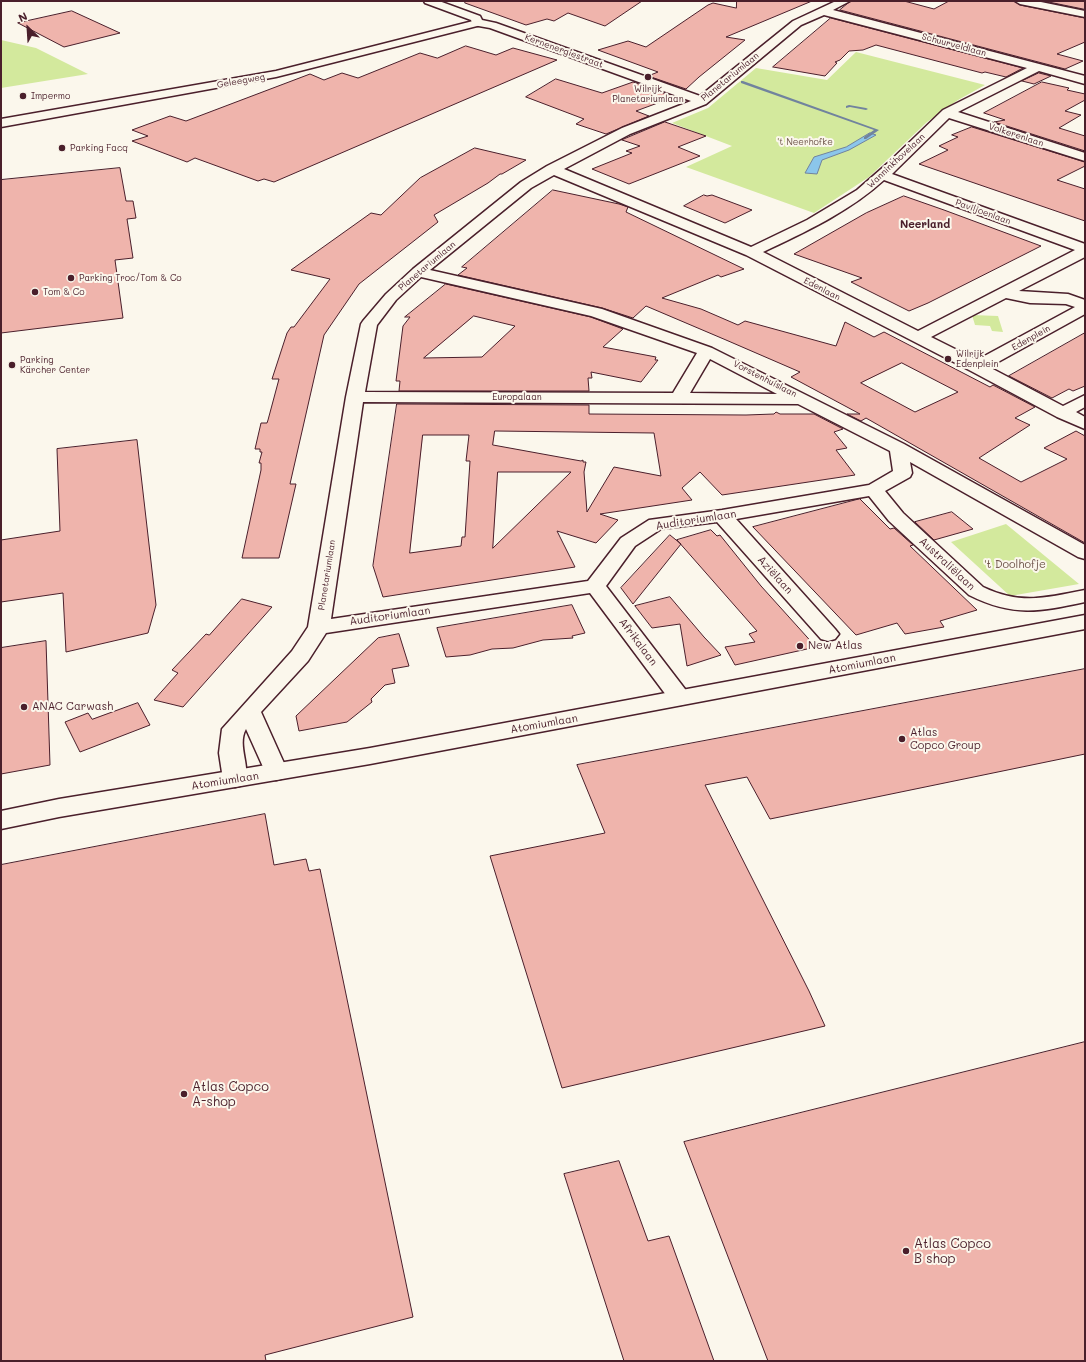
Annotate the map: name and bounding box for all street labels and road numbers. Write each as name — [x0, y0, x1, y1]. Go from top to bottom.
street label: Schuurveldlaan — [920, 31, 988, 59]
street label: Kernenergiestraat — [523, 32, 605, 70]
street label: Planetariumlaan — [699, 50, 761, 104]
street label: Geleegweg — [216, 71, 266, 91]
street label: Volkerenlaan — [987, 121, 1045, 149]
street label: Wanninkhovelaan — [865, 131, 927, 191]
street label: Paviljoenlaan — [954, 197, 1012, 227]
street label: Planetariumlaan — [396, 239, 458, 293]
street label: Edenlaan — [802, 275, 842, 303]
street label: Edenplein — [1010, 323, 1052, 353]
street label: Vorstenhuislaan — [731, 358, 799, 400]
street label: Europalaan — [492, 392, 542, 402]
street label: Auditoriumlaan — [655, 507, 737, 533]
street label: Australiëlaan — [916, 535, 978, 593]
street label: Planetariumlaan — [316, 539, 338, 611]
street label: Aziëlaan — [755, 553, 795, 597]
street label: Auditoriumlaan — [349, 604, 431, 628]
street label: Afrikalaan — [616, 616, 660, 668]
street label: Atomiumlaan — [827, 651, 897, 677]
street label: Atomiumlaan — [509, 712, 579, 736]
street label: Atomiumlaan — [190, 769, 260, 793]

